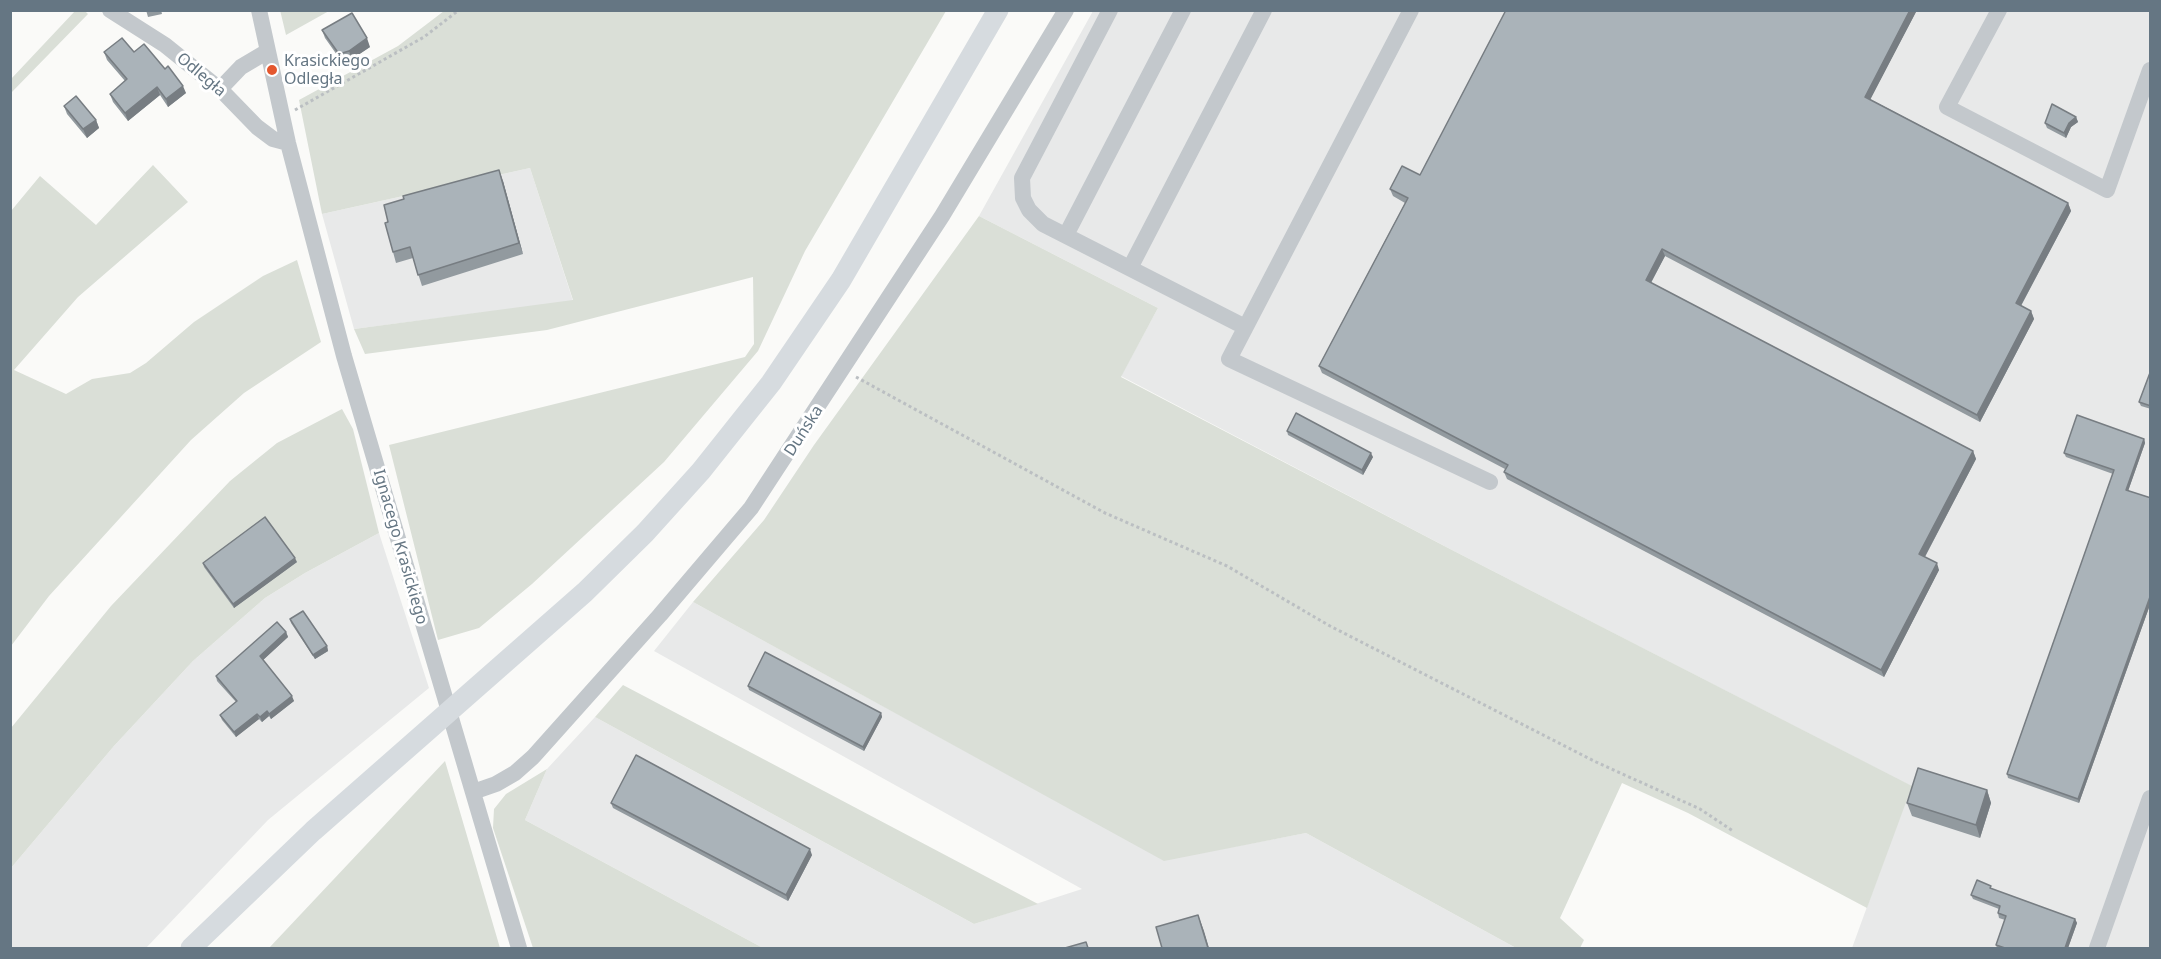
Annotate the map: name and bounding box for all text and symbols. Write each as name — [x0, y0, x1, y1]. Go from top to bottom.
street label: Odległa — [172, 49, 230, 101]
place label: Krasickiego Odległa — [284, 51, 370, 89]
marker: Krasickiego Odległa — [265, 63, 279, 77]
street label: Duńska — [781, 402, 827, 460]
street label: Ignacego Krasickiego — [369, 467, 431, 627]

